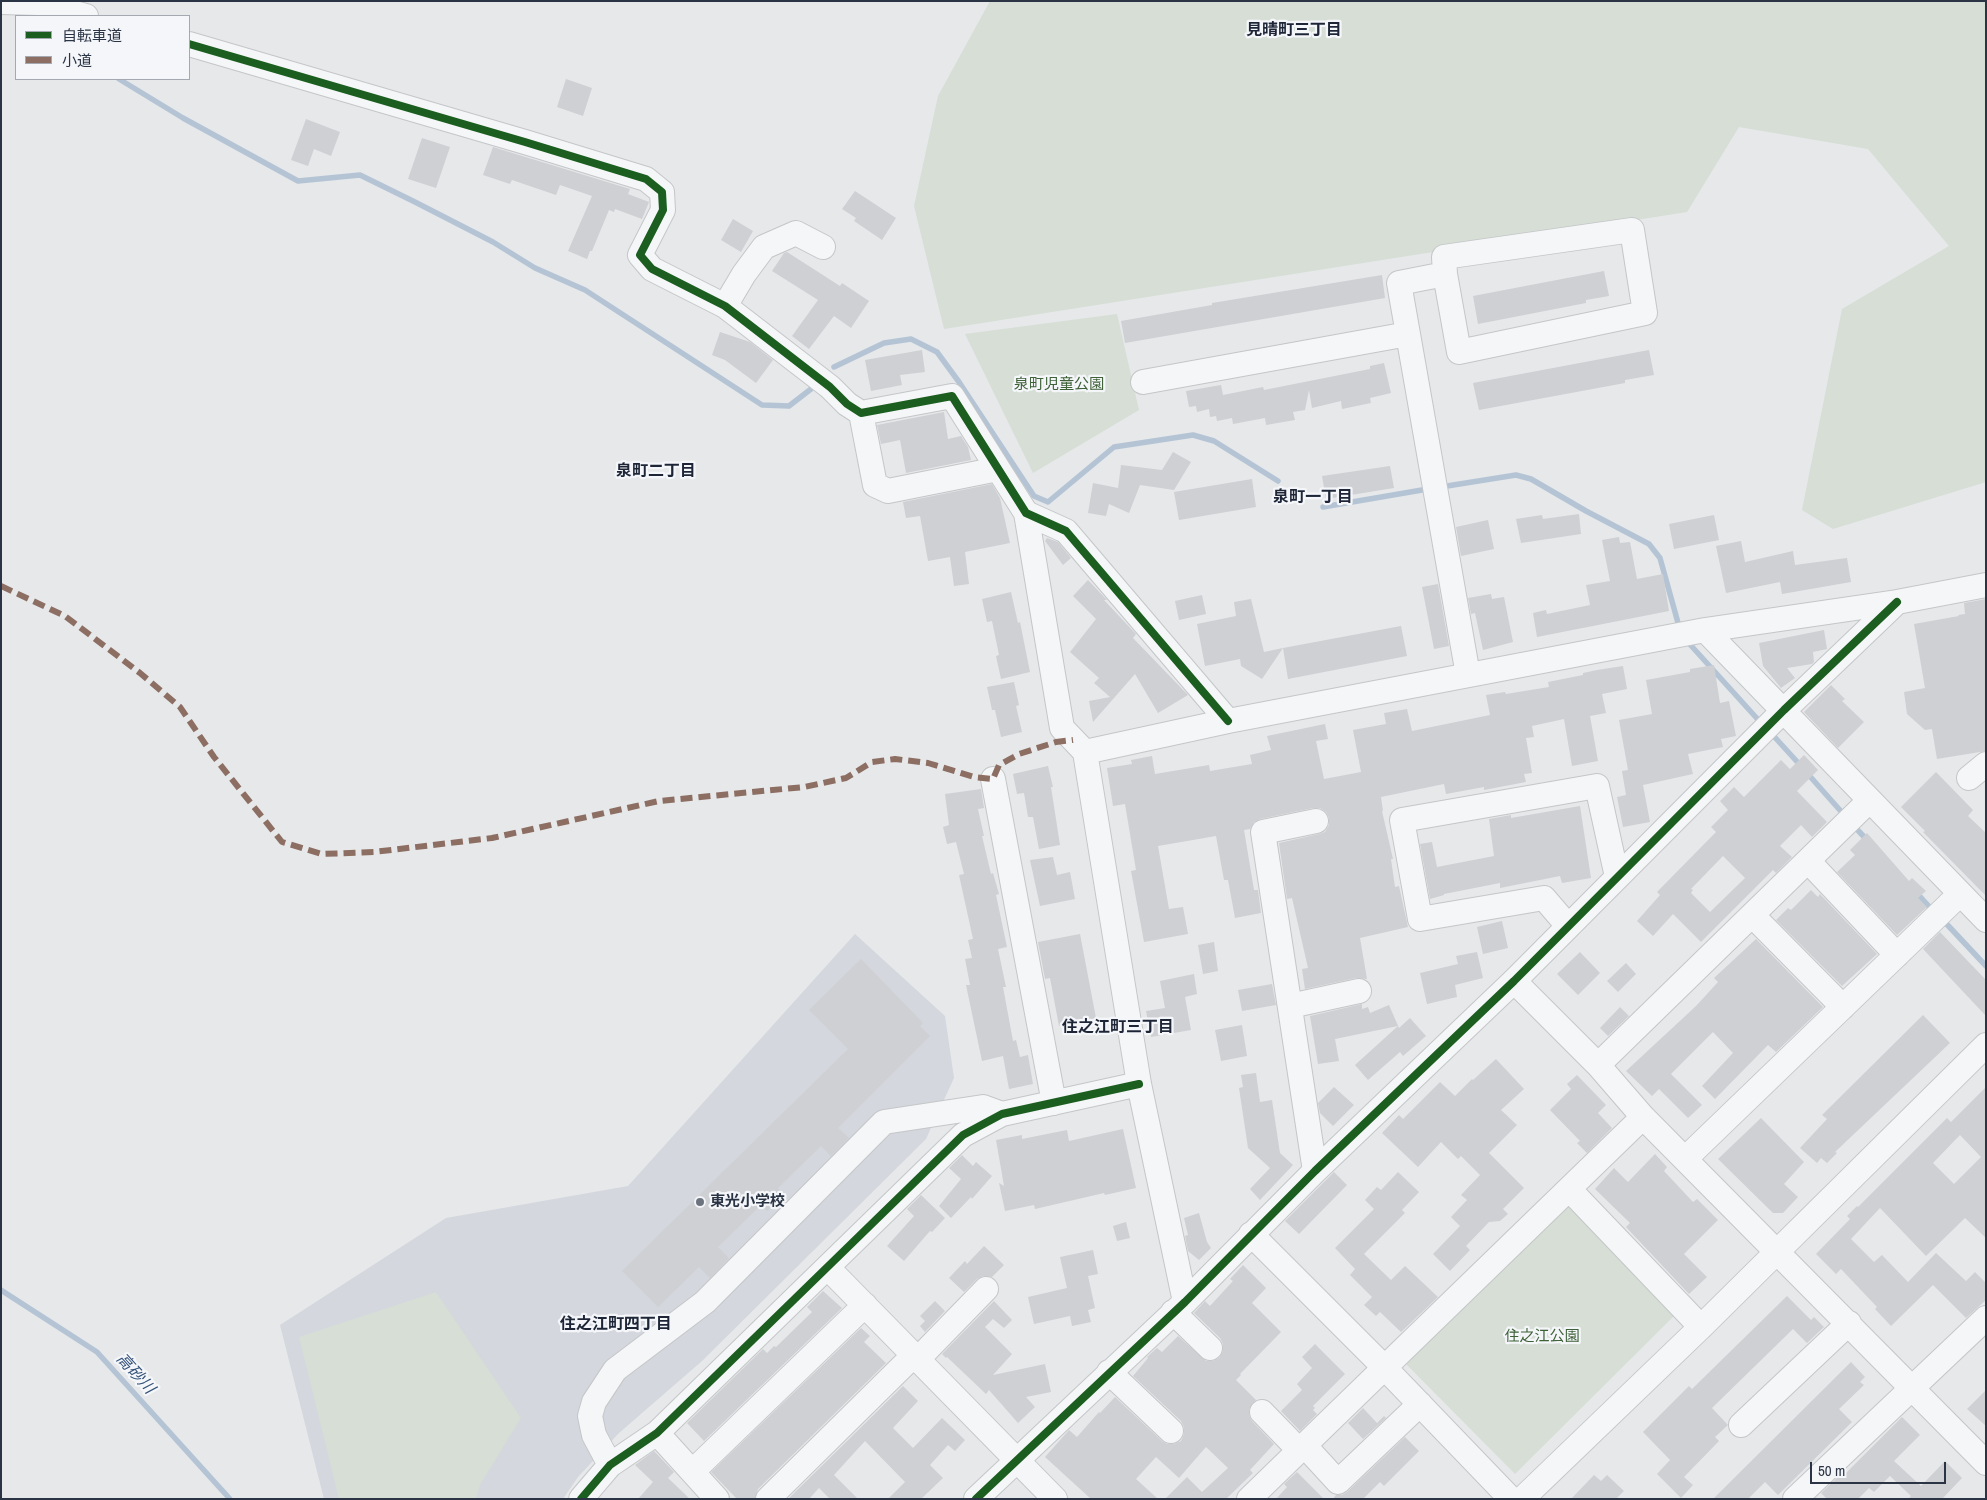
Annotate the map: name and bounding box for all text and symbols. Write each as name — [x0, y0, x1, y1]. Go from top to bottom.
legend — [15, 15, 190, 80]
district label: 見晴町三丁目 — [1246, 21, 1342, 41]
text: 自転車道 — [62, 25, 122, 46]
text: 小道 — [62, 50, 92, 71]
park label: 泉町児童公園 — [1014, 376, 1104, 394]
district label: 泉町二丁目 — [616, 462, 696, 482]
district label: 泉町一丁目 — [1273, 488, 1353, 508]
district label: 住之江町三丁目 — [1062, 1018, 1174, 1038]
place label: 東光小学校 — [710, 1193, 785, 1211]
marker: 東光小学校 — [694, 1196, 706, 1208]
district label: 住之江町四丁目 — [560, 1315, 672, 1335]
park label: 住之江公園 — [1505, 1328, 1579, 1346]
water label: 高砂川 — [112, 1350, 158, 1398]
scale bar — [1812, 1452, 1948, 1484]
text: 50 m — [1818, 1460, 1845, 1481]

